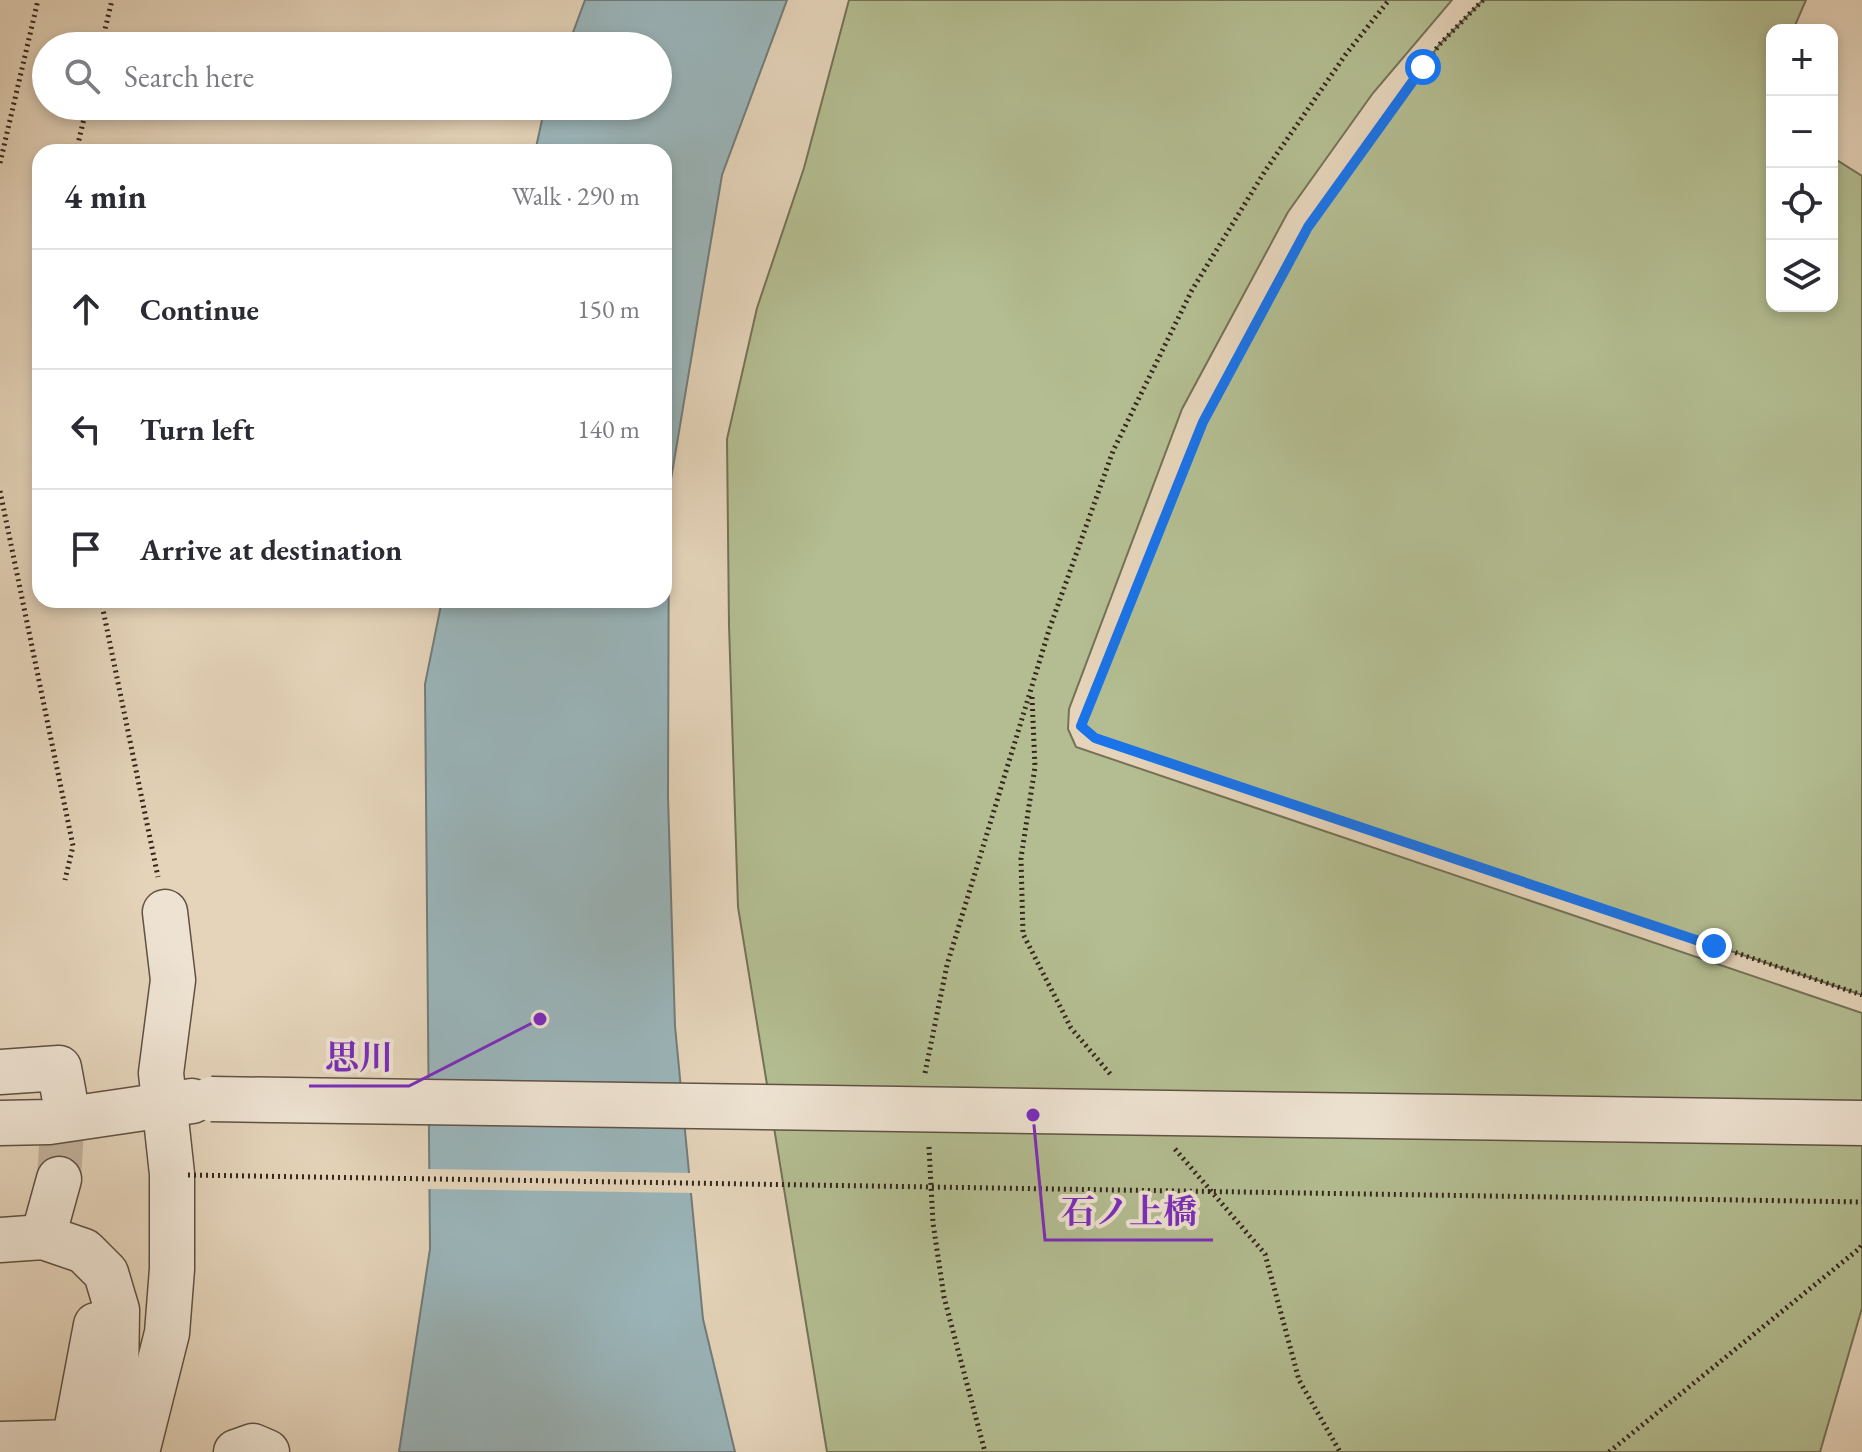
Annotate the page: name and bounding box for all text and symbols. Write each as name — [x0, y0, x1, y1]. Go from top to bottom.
map controls — [1766, 24, 1838, 312]
button: + — [1766, 24, 1838, 96]
search box — [32, 32, 672, 120]
route start — [1405, 49, 1441, 85]
icon: search — [60, 54, 104, 98]
text: Search here — [124, 57, 254, 96]
button: − — [1766, 96, 1838, 168]
button: locate — [1766, 168, 1838, 240]
text: 4 min — [64, 174, 147, 218]
text: Walk · 290 m — [512, 179, 640, 213]
button: layers — [1766, 240, 1838, 312]
icon: ahead — [64, 287, 108, 331]
text: Continue — [140, 290, 259, 329]
text: 150 m — [577, 292, 640, 326]
icon: left — [64, 407, 108, 451]
text: Turn left — [140, 410, 254, 449]
text: 140 m — [577, 412, 640, 446]
icon: arrive — [64, 527, 108, 571]
text: Arrive at destination — [140, 530, 402, 569]
route end — [1696, 928, 1732, 964]
callout: 思川 — [309, 1028, 409, 1086]
text: 思川 — [325, 1035, 393, 1079]
callout: 石ノ上橋 — [1045, 1182, 1213, 1240]
text: 石ノ上橋 — [1061, 1189, 1197, 1233]

